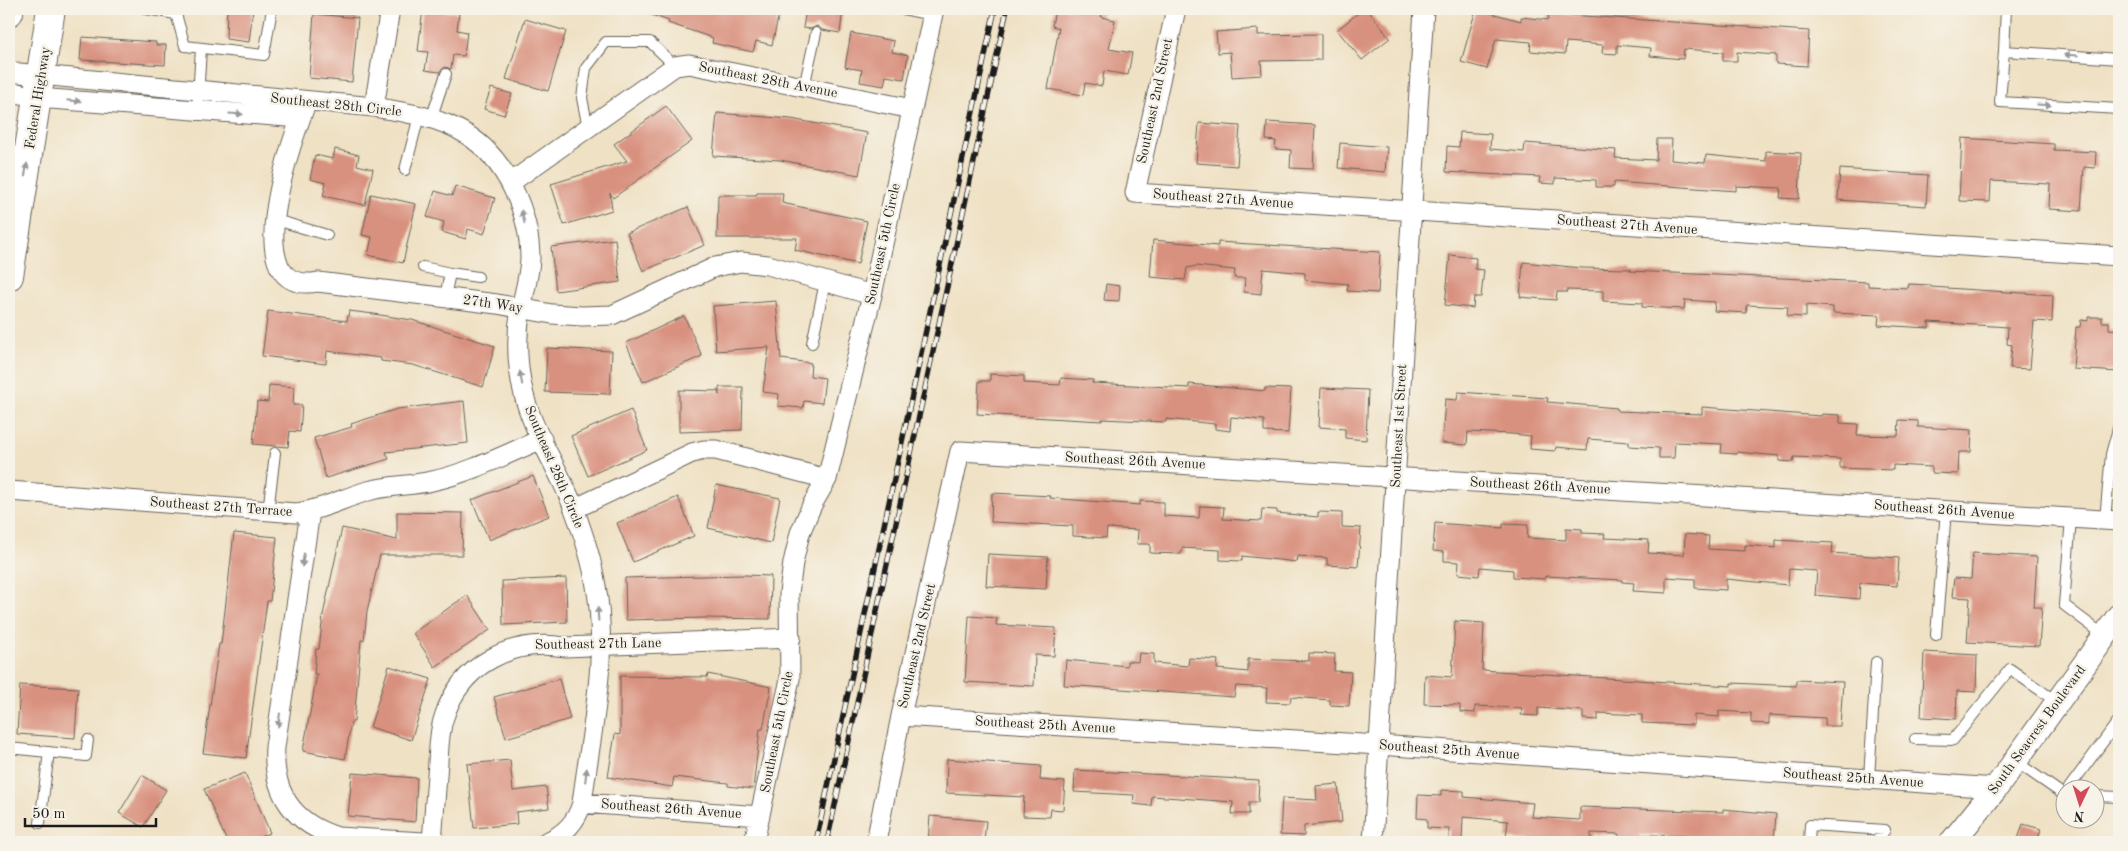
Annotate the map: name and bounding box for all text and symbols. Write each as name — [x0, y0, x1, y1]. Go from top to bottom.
street label: Southeast 2nd Street — [1135, 37, 1175, 165]
street label: Federal Highway — [23, 45, 53, 150]
one-way arrow — [2062, 51, 2078, 59]
street label: Southeast 28th Avenue — [697, 60, 839, 100]
street label: Southeast 28th Circle — [270, 91, 402, 119]
one-way arrow — [66, 97, 82, 105]
one-way arrow — [2037, 101, 2053, 109]
one-way arrow — [228, 110, 244, 118]
one-way arrow — [23, 161, 31, 177]
street label: Southeast 5th Circle — [863, 182, 903, 306]
street label: Southeast 27th Avenue — [1152, 187, 1294, 211]
one-way arrow — [519, 210, 527, 225]
street label: Southeast 27th Avenue — [1556, 213, 1698, 237]
street label: 27th Way — [462, 293, 525, 315]
street label: Southeast 1st Street — [1389, 364, 1409, 488]
one-way arrow — [516, 370, 524, 386]
street label: Southeast 28th Circle — [522, 404, 586, 530]
street label: Southeast 26th Avenue — [1064, 450, 1206, 472]
street label: Southeast 26th Avenue — [1469, 475, 1611, 497]
street label: Southeast 27th Terrace — [149, 495, 293, 519]
street label: Southeast 26th Avenue — [1873, 498, 2015, 522]
one-way arrow — [298, 552, 306, 568]
street label: Southeast 2nd Street — [896, 582, 938, 710]
one-way arrow — [594, 605, 602, 621]
street label: Southeast 27th Lane — [534, 636, 662, 652]
street label: South Seacrest Boulevard — [1985, 663, 2089, 797]
street label: Southeast 5th Circle — [758, 670, 796, 794]
one-way arrow — [274, 713, 282, 729]
street label: Southeast 25th Avenue — [974, 714, 1116, 736]
street label: Southeast 25th Avenue — [1378, 738, 1520, 762]
street label: Southeast 25th Avenue — [1782, 766, 1924, 790]
one-way arrow — [582, 767, 590, 783]
north arrow — [2056, 778, 2106, 828]
scale bar — [25, 796, 156, 828]
street label: Southeast 26th Avenue — [600, 797, 742, 821]
text: 50 m — [32, 807, 66, 822]
text: N — [2073, 809, 2085, 823]

